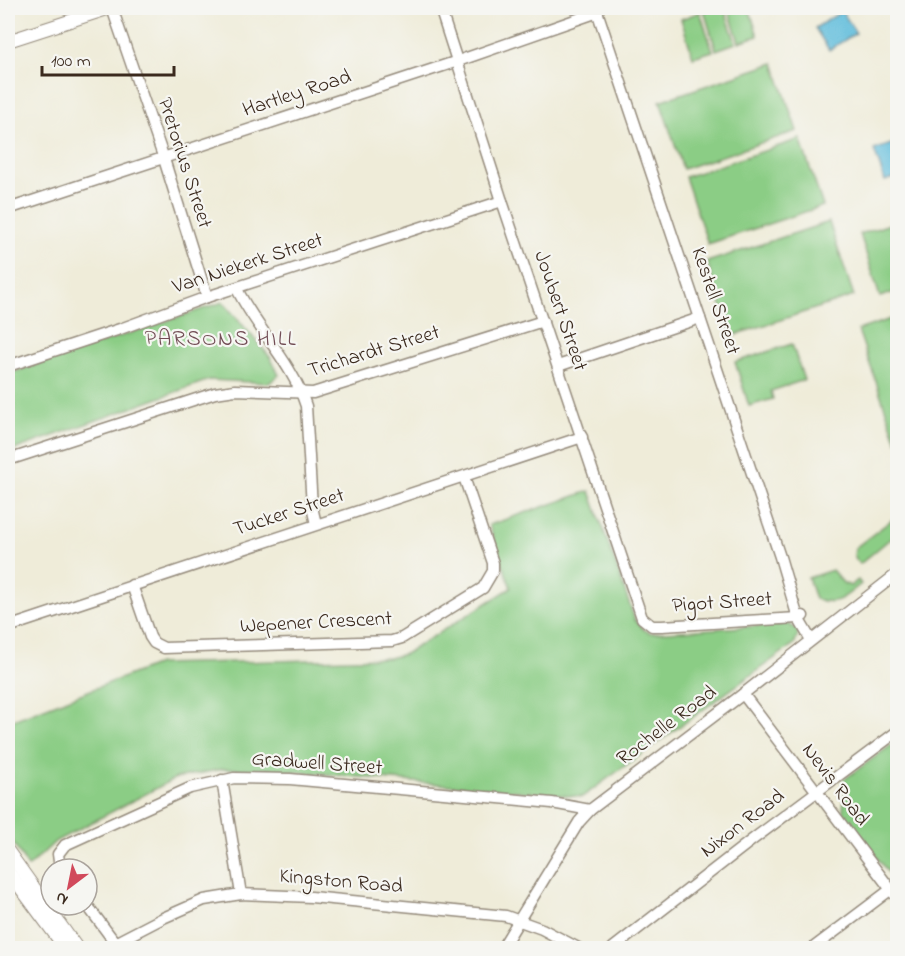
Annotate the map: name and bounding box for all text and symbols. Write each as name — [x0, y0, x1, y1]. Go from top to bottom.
scale bar — [42, 39, 174, 77]
text: 100 m — [51, 49, 91, 75]
street label: Hartley Road — [239, 62, 356, 128]
street label: Pretorius Street — [149, 94, 219, 232]
street label: Van Niekerk Street — [168, 226, 327, 303]
street label: Kestell Street — [683, 243, 747, 359]
street label: Joubert Street — [525, 247, 595, 375]
street label: Trichardt Street — [304, 318, 444, 386]
district label: PARSONS HILL — [145, 324, 297, 356]
street label: Tucker Street — [230, 481, 348, 545]
street label: Pigot Street — [671, 585, 773, 623]
street label: Wepener Crescent — [239, 604, 393, 642]
street label: Rochelle Road — [611, 678, 724, 774]
street label: Nevis Road — [794, 737, 876, 833]
street label: Gradwell Street — [250, 744, 384, 784]
street label: Nixon Road — [694, 782, 792, 866]
north arrow — [39, 857, 99, 917]
street label: Kingston Road — [278, 862, 404, 904]
text: N — [51, 885, 73, 911]

